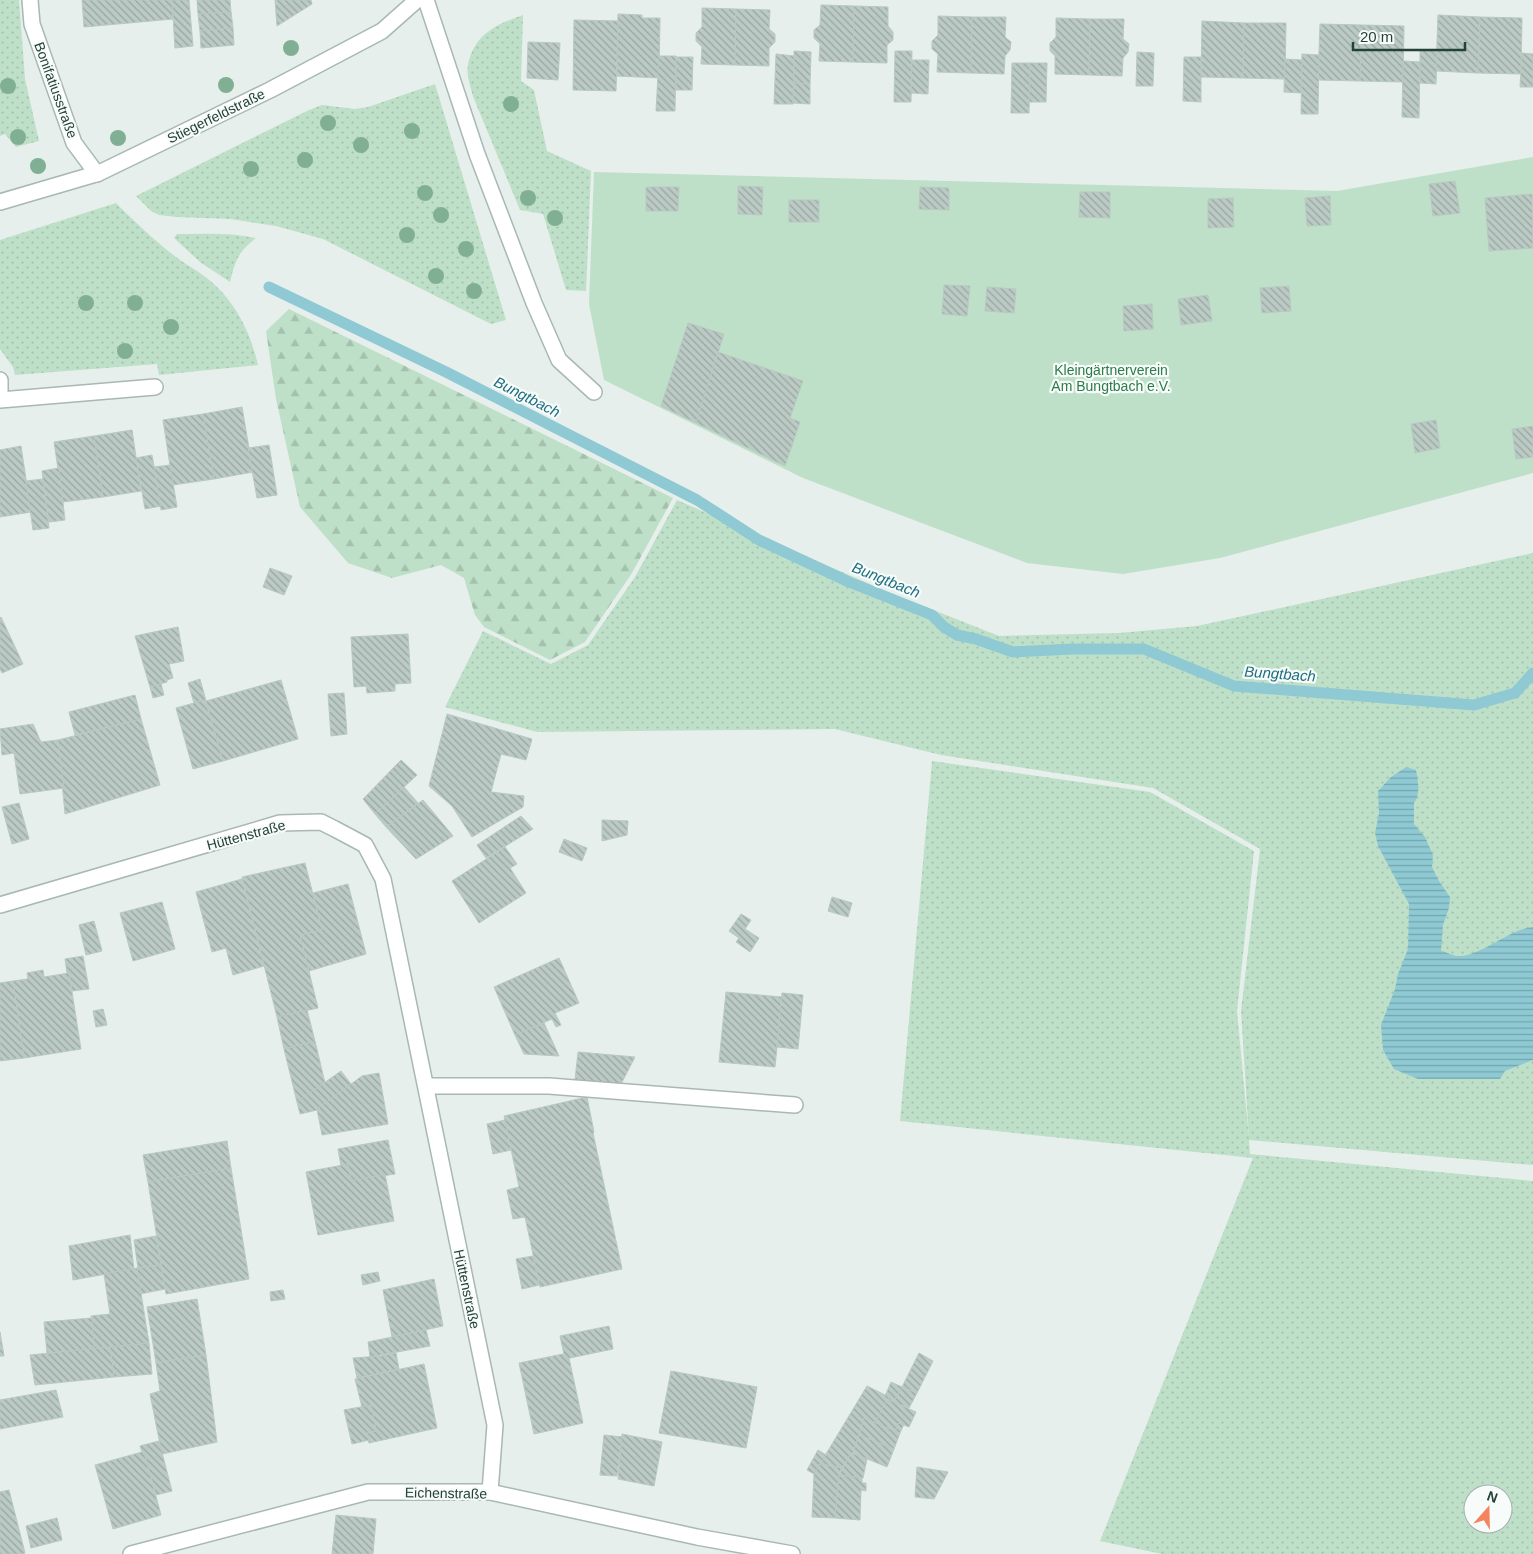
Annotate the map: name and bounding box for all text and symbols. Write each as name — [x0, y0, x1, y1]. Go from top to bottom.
scale bar — [1353, 20, 1466, 52]
text: 20 m — [1360, 28, 1393, 45]
street label: Bonifatiusstraße — [31, 40, 81, 140]
street label: Stiegerfeldstraße — [165, 85, 268, 147]
park label: Kleingärtnerverein Am Bungtbach e.V. — [1051, 362, 1171, 394]
water label: Bungtbach — [491, 373, 563, 420]
water label: Bungtbach — [850, 558, 923, 601]
water label: Bungtbach — [1244, 663, 1316, 684]
street label: Hüttenstraße — [205, 817, 287, 853]
street label: Hüttenstraße — [451, 1248, 483, 1330]
street label: Eichenstraße — [405, 1484, 488, 1502]
north arrow — [1463, 1484, 1513, 1534]
text: N — [1485, 1488, 1500, 1506]

